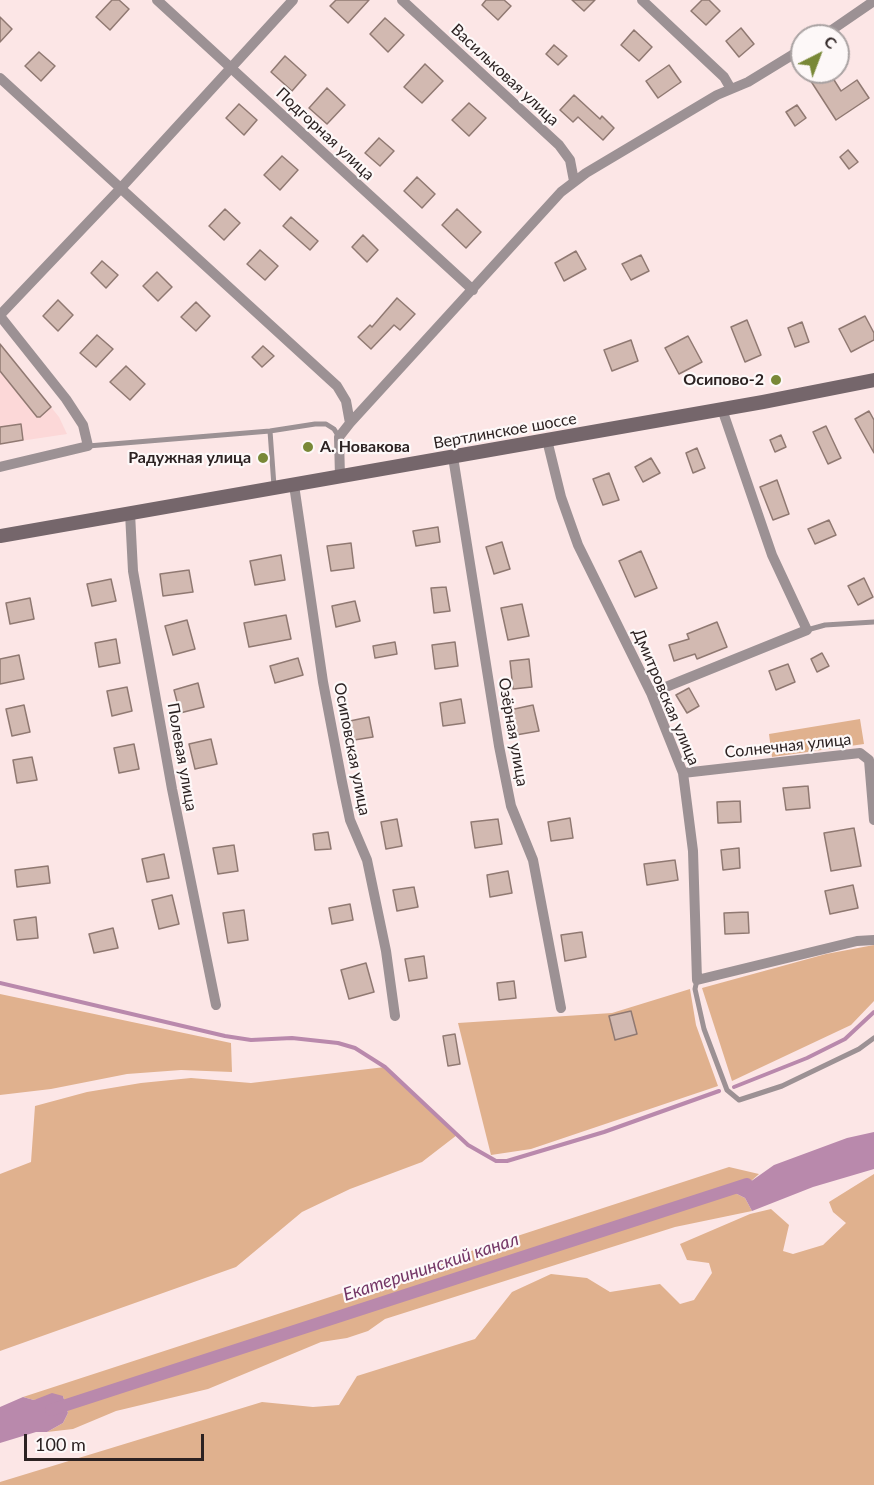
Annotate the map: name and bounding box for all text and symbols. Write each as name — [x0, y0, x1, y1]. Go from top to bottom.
street label: Васильковая улица — [447, 20, 563, 130]
north arrow — [790, 24, 850, 84]
text: С — [821, 31, 841, 52]
street label: Подгорная улица — [272, 84, 378, 184]
place label: Осипово-2 — [683, 370, 764, 390]
marker: Осипово-2 — [769, 373, 783, 387]
street label: Вертлинское шоссе — [432, 409, 578, 453]
place label: А. Новакова — [320, 437, 410, 457]
marker: А. Новакова — [301, 440, 315, 454]
place label: Радужная улица — [128, 448, 251, 468]
marker: Радужная улица — [256, 451, 270, 465]
street label: Дмитровская улица — [629, 626, 703, 768]
street label: Озёрная улица — [494, 676, 532, 788]
street label: Осиповская улица — [330, 681, 374, 817]
street label: Полевая улица — [163, 701, 201, 813]
street label: Солнечная улица — [724, 730, 852, 762]
water label: Екатерининский канал — [340, 1228, 522, 1306]
scale bar — [27, 1422, 207, 1460]
text: 100 m — [35, 1433, 86, 1455]

